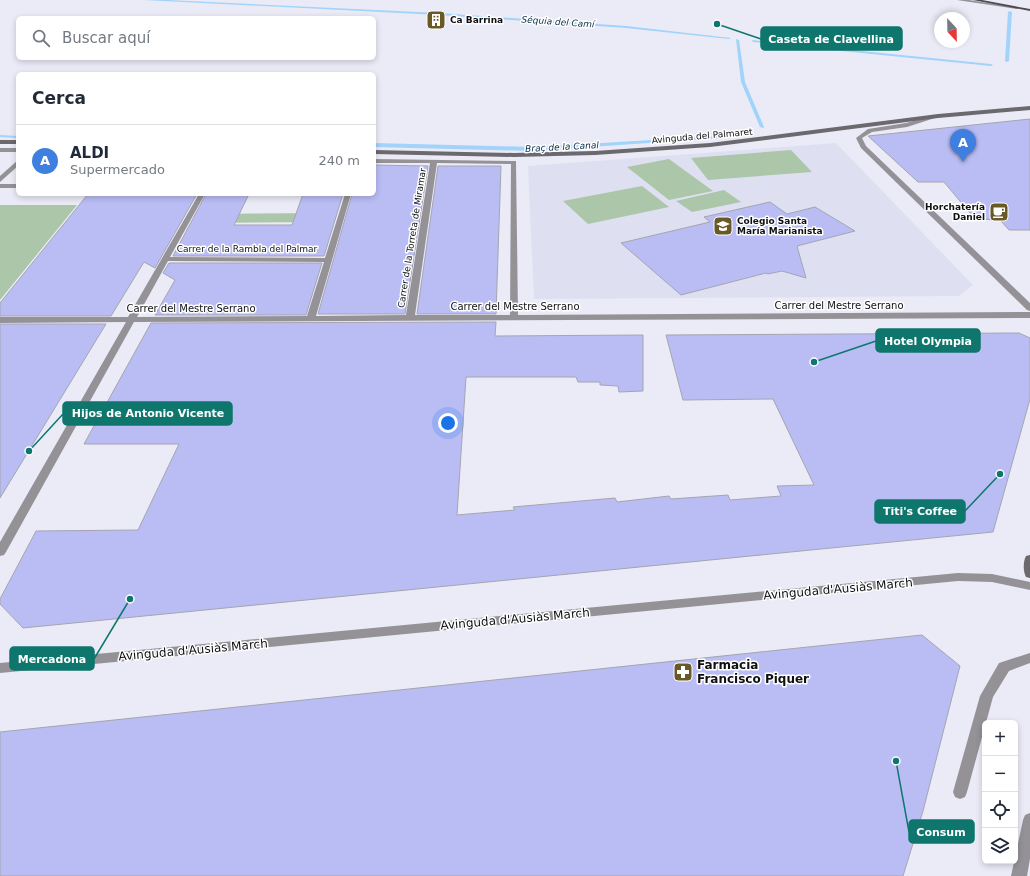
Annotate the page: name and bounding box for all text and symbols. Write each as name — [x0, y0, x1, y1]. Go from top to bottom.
building icon: Ca Barrina — [425, 9, 447, 31]
north arrow — [934, 12, 970, 48]
water label: Séquia del Camí — [521, 14, 596, 30]
place label: Ca Barrina — [450, 15, 503, 25]
search box — [16, 16, 376, 60]
icon: search — [30, 27, 52, 49]
callout: Caseta de Clavellina — [761, 27, 902, 50]
text: Buscar aquí — [62, 29, 150, 47]
text: Caseta de Clavellina — [768, 33, 894, 46]
text: Cerca — [32, 88, 86, 108]
street label: Avinguda del Palmaret — [651, 127, 753, 145]
pin: A — [950, 129, 976, 162]
water label: Braç de la Canal — [525, 140, 600, 154]
text: ALDI — [70, 144, 109, 162]
text: A — [40, 153, 50, 168]
text: 240 m — [318, 153, 360, 168]
text: Supermercado — [70, 162, 165, 177]
street label: Carrer de la Torreta de Miramar — [396, 167, 428, 309]
cafe icon: Horchatería Daniel — [988, 201, 1010, 223]
place label: Horchatería Daniel — [925, 202, 985, 222]
school or university icon: Colegio Santa María Marianista — [712, 215, 734, 237]
place label: Colegio Santa María Marianista — [737, 216, 823, 236]
street label: Carrer de la Rambla del Palmar — [177, 244, 318, 254]
street label: Carrer del Mestre Serrano — [774, 300, 904, 311]
street label: Carrer del Mestre Serrano — [450, 301, 580, 312]
street label: Carrer del Mestre Serrano — [126, 303, 256, 314]
callout: Hotel Olympia — [876, 329, 980, 352]
text: Hotel Olympia — [884, 335, 972, 348]
callout: Hijos de Antonio Vicente — [63, 402, 232, 425]
text: Hijos de Antonio Vicente — [72, 407, 224, 420]
your location — [438, 413, 458, 433]
callout: Titi's Coffee — [875, 500, 965, 523]
text: Titi's Coffee — [883, 505, 957, 518]
street label: Avinguda d'Ausiàs March — [763, 575, 913, 603]
street label: Avinguda d'Ausiàs March — [440, 605, 590, 633]
street label: Avinguda d'Ausiàs March — [118, 636, 268, 664]
callout: Mercadona — [10, 647, 94, 670]
text: Mercadona — [18, 653, 86, 666]
place label: Farmacia Francisco Piquer — [697, 658, 809, 686]
pharmacy icon: Farmacia Francisco Piquer — [672, 661, 694, 683]
map controls — [982, 720, 1018, 864]
button: + — [982, 720, 1018, 756]
button: − — [982, 756, 1018, 792]
button: locate — [982, 792, 1018, 828]
callout: Consum — [909, 820, 974, 843]
text: Consum — [916, 826, 966, 839]
button: layers — [982, 828, 1018, 864]

